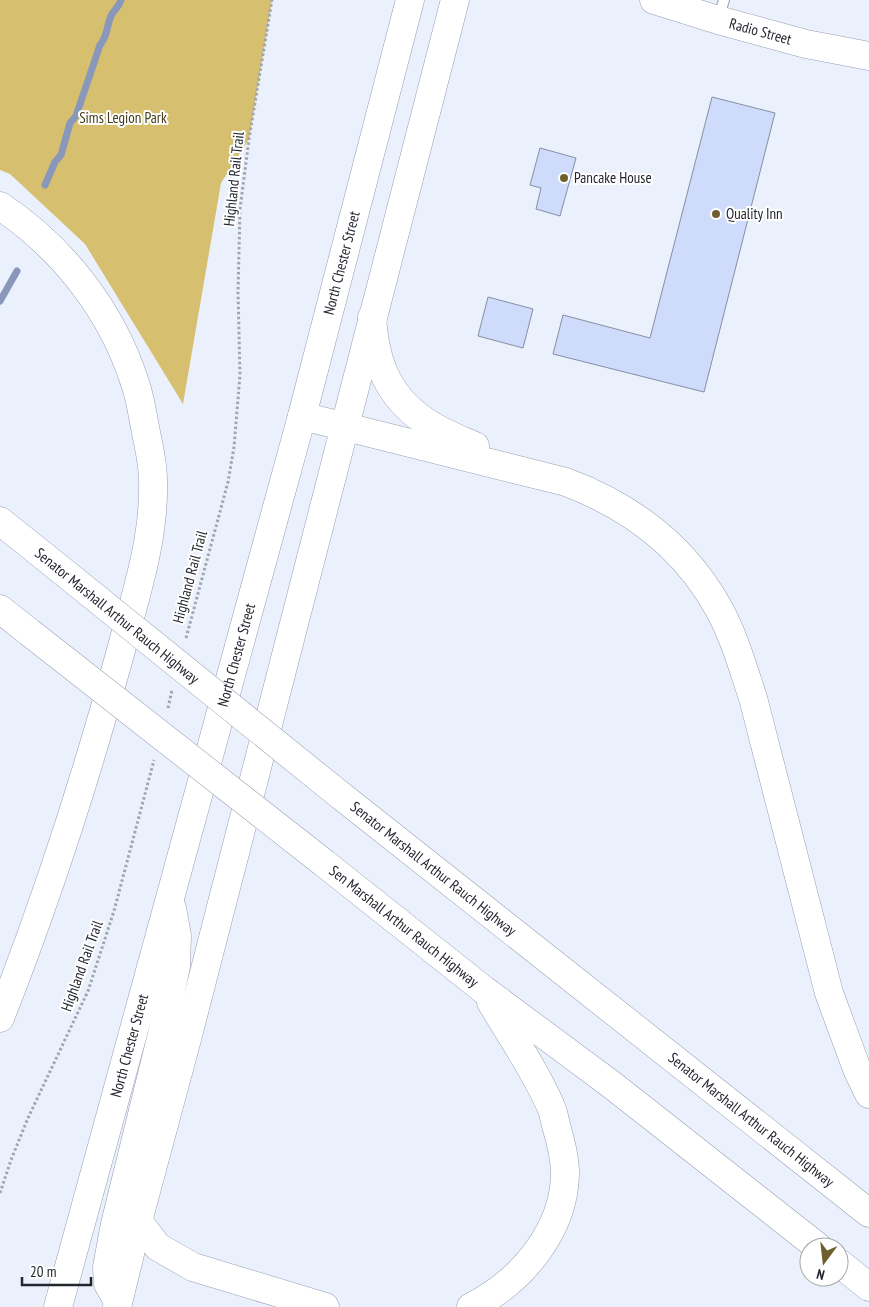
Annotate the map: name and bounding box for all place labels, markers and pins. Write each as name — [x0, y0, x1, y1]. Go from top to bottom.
place label: Pancake House — [574, 168, 652, 187]
marker: Pancake House — [558, 172, 570, 184]
place label: Quality Inn — [726, 204, 783, 223]
marker: Quality Inn — [710, 208, 722, 220]

